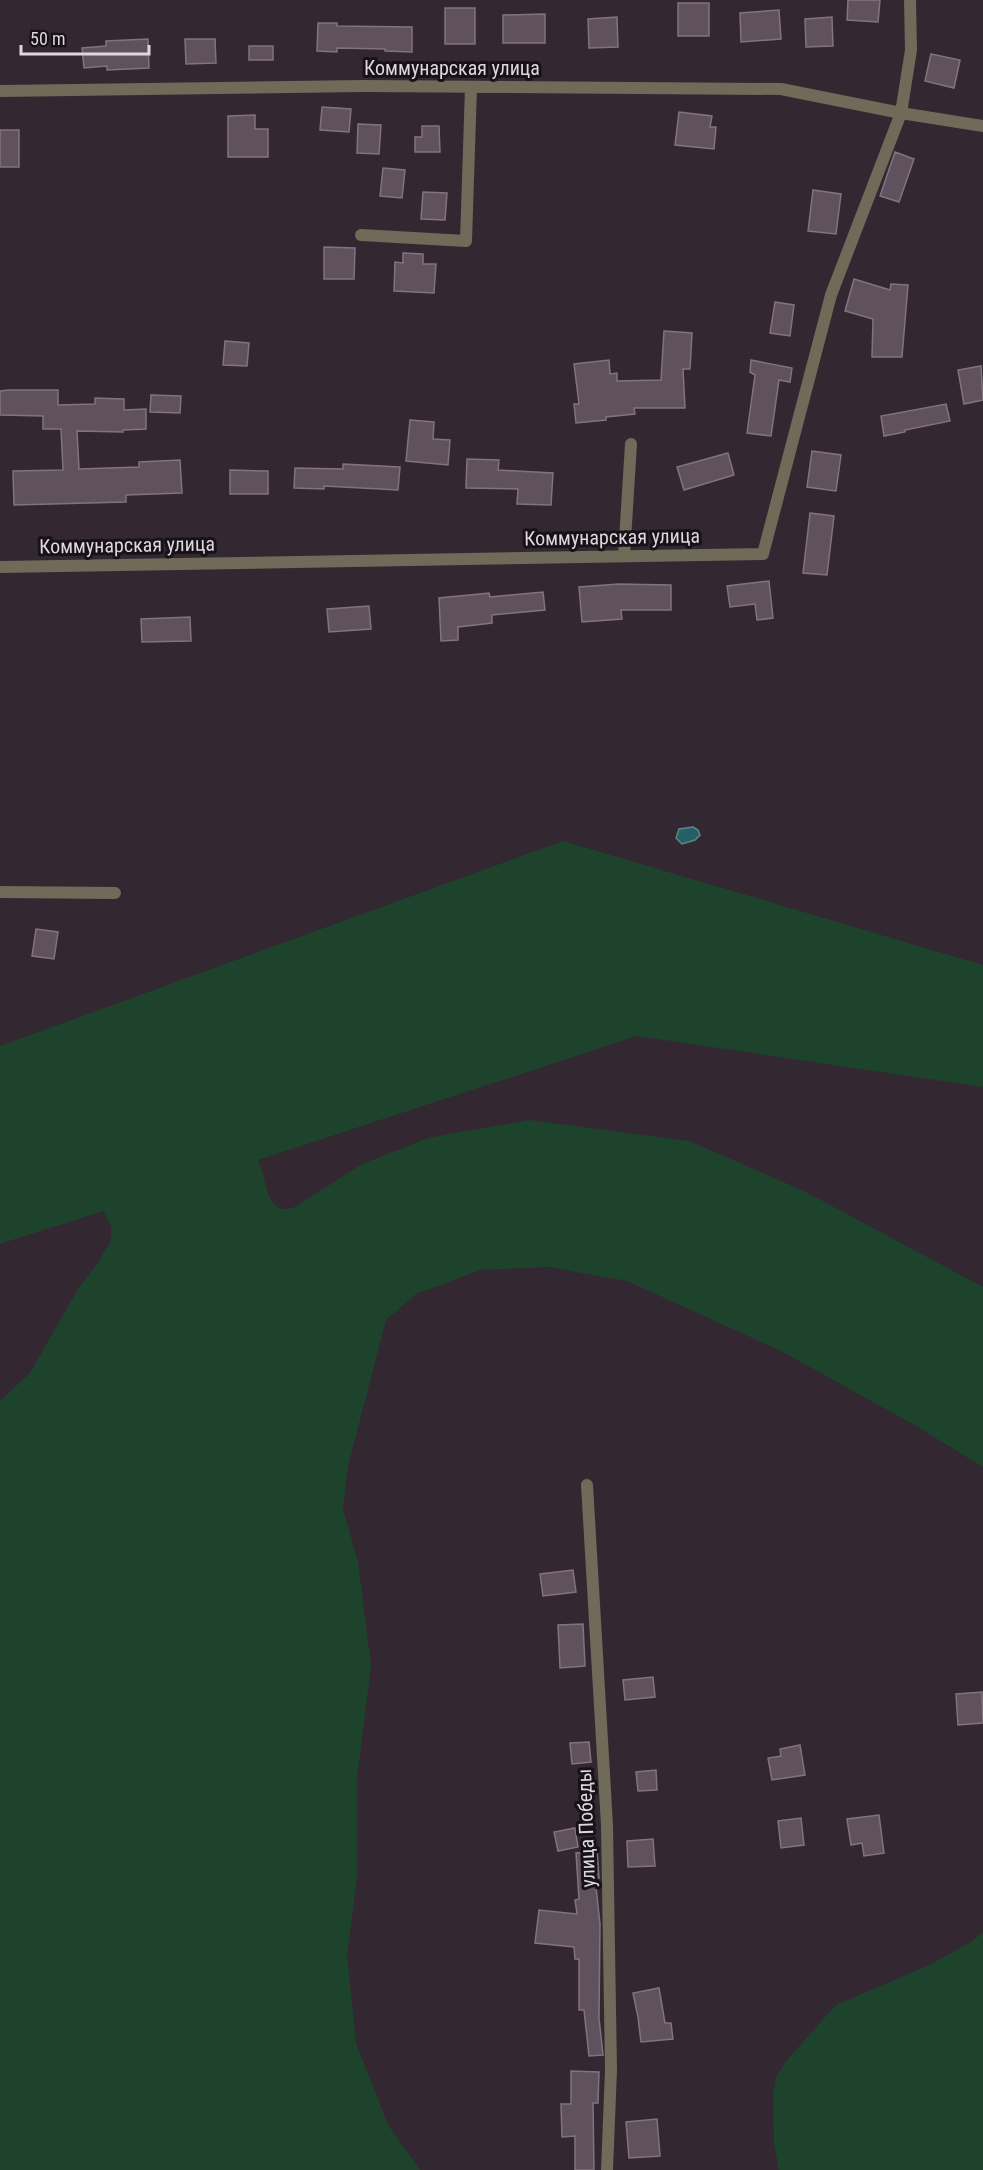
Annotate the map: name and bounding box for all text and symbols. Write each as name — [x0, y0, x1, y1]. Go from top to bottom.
scale bar — [21, 18, 148, 56]
text: 50 m — [30, 28, 65, 49]
street label: Коммунарская улица — [364, 56, 540, 80]
street label: Коммунарская улица — [524, 523, 700, 551]
street label: Коммунарская улица — [39, 531, 215, 559]
street label: улица Победы — [572, 1768, 600, 1888]

